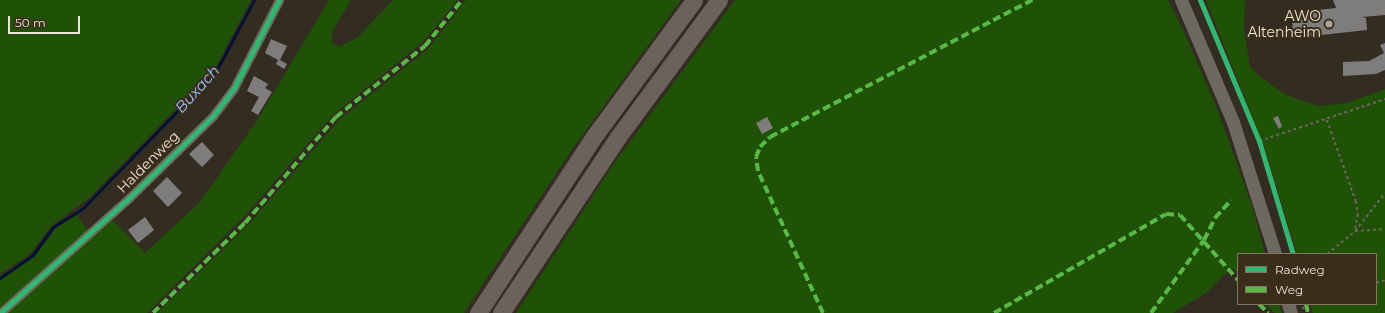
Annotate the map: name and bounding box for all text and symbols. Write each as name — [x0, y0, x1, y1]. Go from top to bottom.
scale bar — [10, 8, 82, 34]
place label: AWO Altenheim — [1247, 8, 1321, 40]
text: 50 m — [15, 15, 46, 30]
marker: AWO Altenheim — [1324, 19, 1334, 29]
water label: Buxach — [171, 62, 223, 116]
street label: Haldenweg — [113, 127, 183, 197]
legend — [1237, 253, 1377, 305]
text: Radweg — [1275, 262, 1325, 277]
text: Weg — [1275, 282, 1303, 297]

